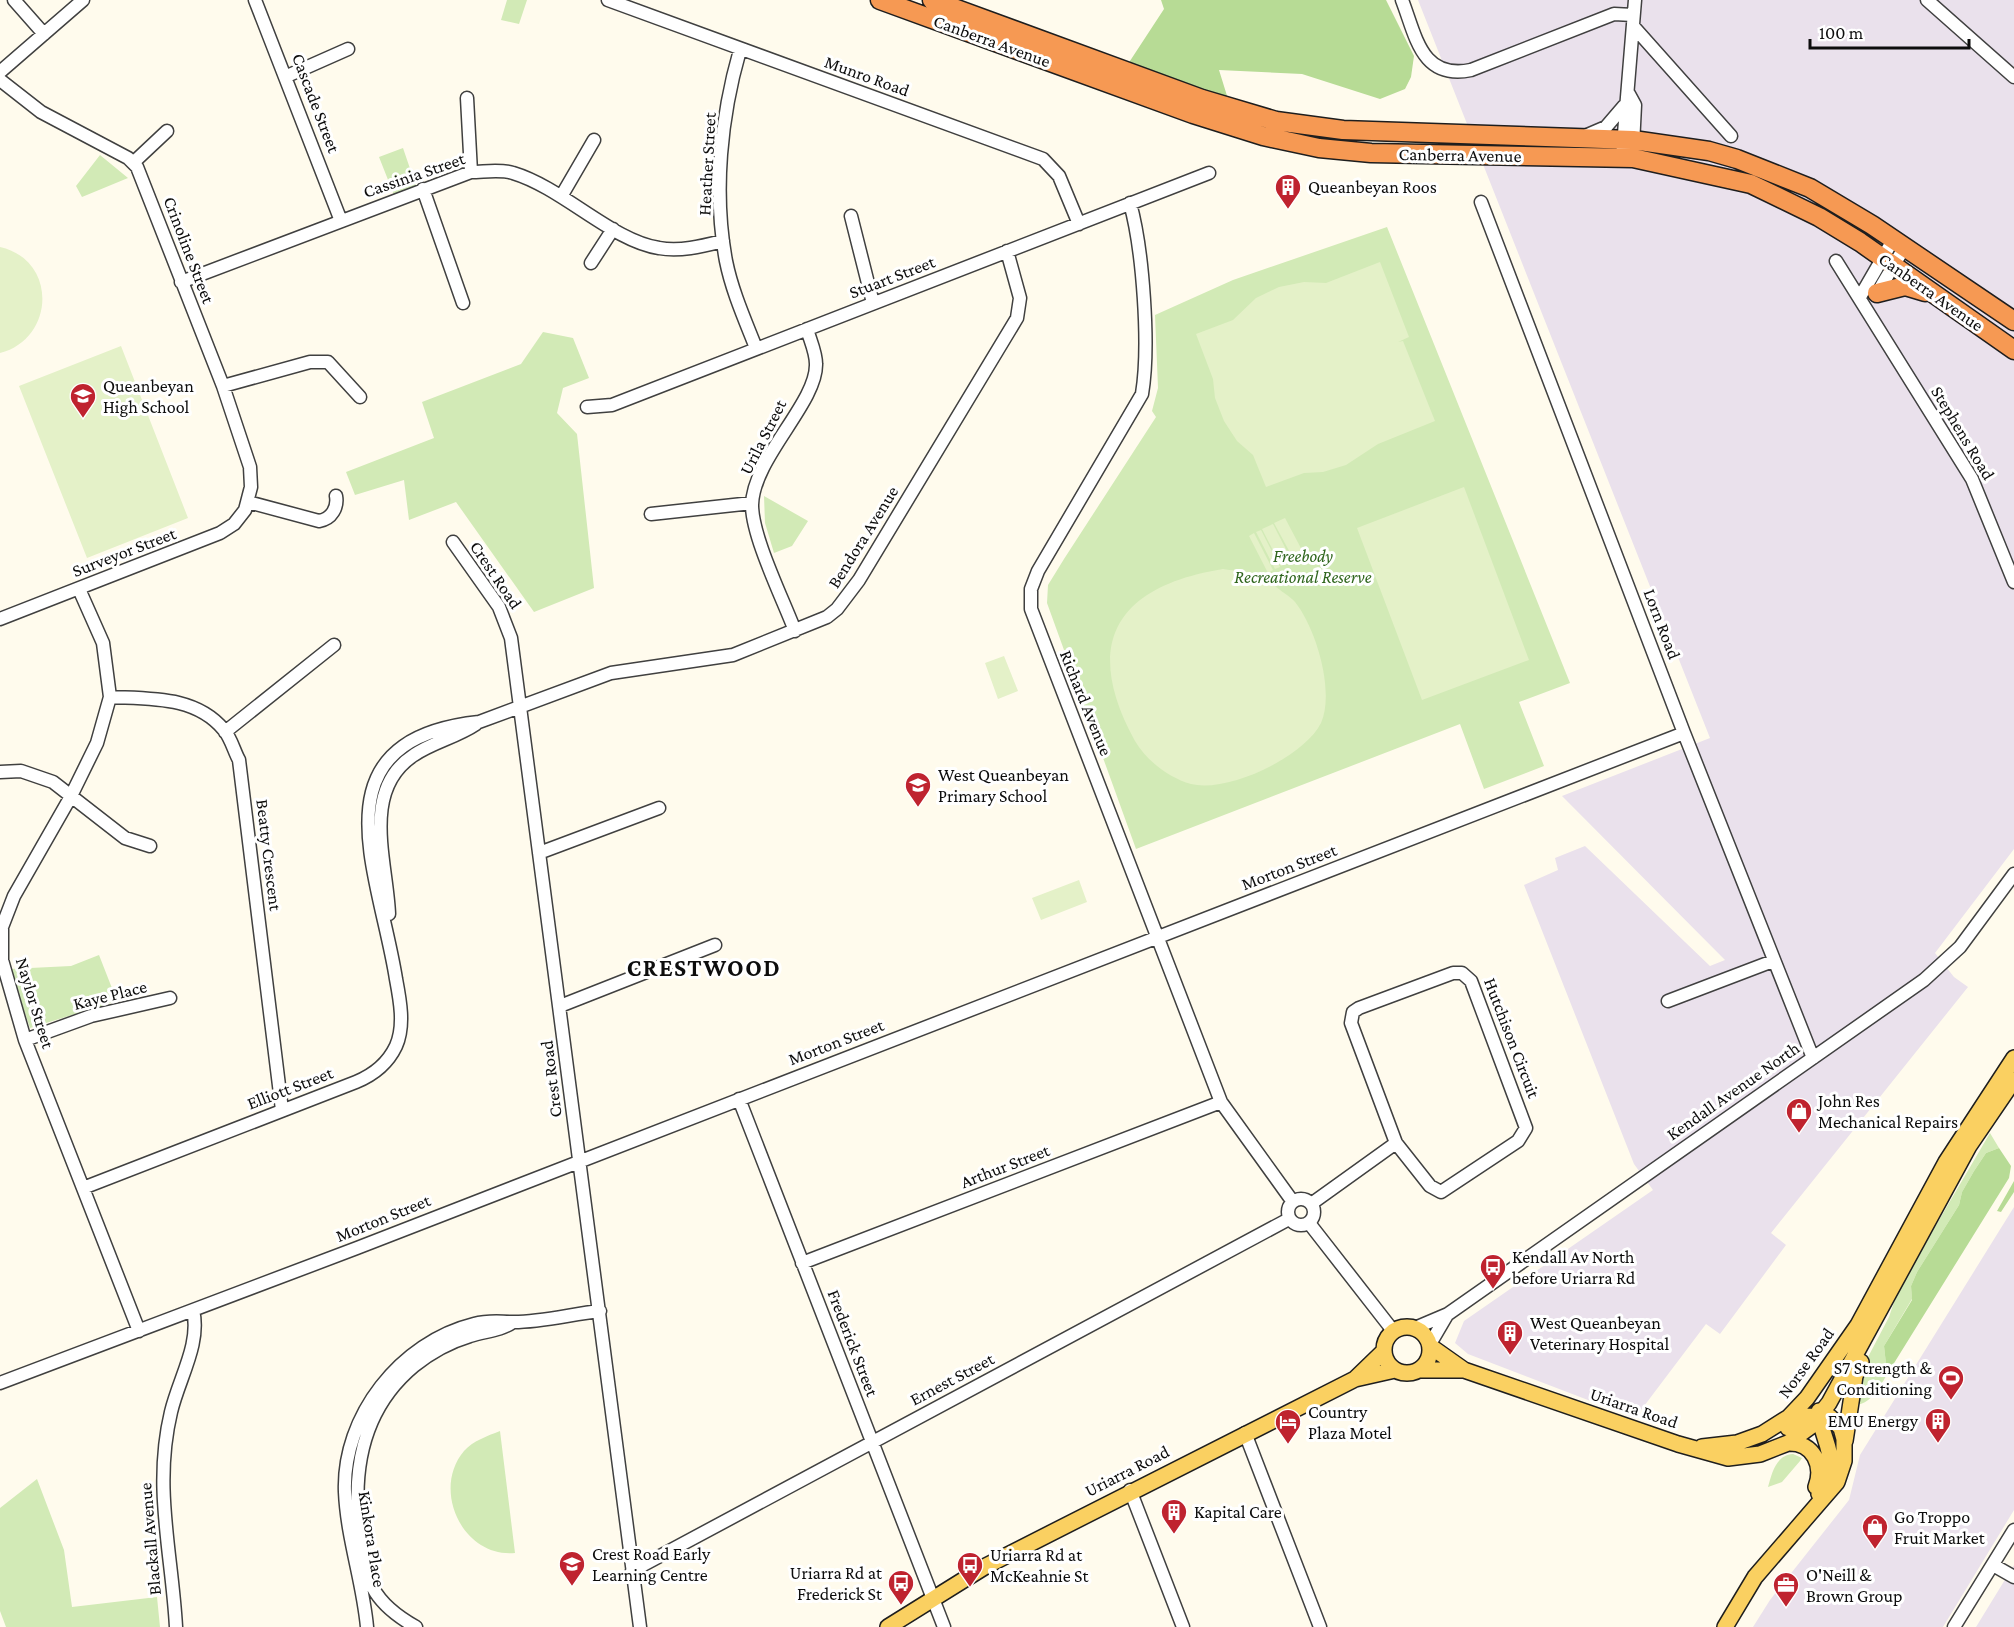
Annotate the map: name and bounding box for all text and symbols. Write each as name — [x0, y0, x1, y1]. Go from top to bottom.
street label: Canberra Avenue — [931, 11, 1053, 71]
scale bar — [1810, 12, 1969, 50]
text: 100 m — [1819, 23, 1864, 43]
street label: Cascade Street — [288, 51, 344, 156]
street label: Munro Road — [822, 51, 913, 101]
street label: Heather Street — [694, 111, 720, 216]
street label: Canberra Avenue — [1398, 144, 1522, 166]
street label: Cassinia Street — [361, 148, 468, 202]
building icon: Queanbeyan Roos — [1273, 172, 1303, 210]
place label: Queanbeyan Roos — [1308, 177, 1437, 197]
street label: Crinoline Street — [159, 194, 219, 307]
street label: Canberra Avenue — [1875, 249, 1987, 335]
street label: Stuart Street — [846, 251, 939, 302]
place label: Queanbeyan High School — [103, 376, 194, 417]
school or university icon: Queanbeyan High School — [68, 381, 98, 419]
street label: Stephens Road — [1927, 383, 1999, 484]
street label: Urila Street — [736, 395, 791, 478]
street label: Bendora Avenue — [824, 482, 902, 592]
street label: Surveyor Street — [69, 523, 180, 581]
street label: Crest Road — [466, 537, 526, 613]
park label: Freebody Recreational Reserve — [1234, 546, 1372, 587]
street label: Lorn Road — [1639, 586, 1685, 663]
street label: Richard Avenue — [1056, 647, 1116, 759]
place label: West Queanbeyan Primary School — [938, 765, 1069, 806]
school or university icon: West Queanbeyan Primary School — [903, 770, 933, 808]
street label: Beatty Crescent — [252, 798, 286, 913]
street label: Morton Street — [1239, 839, 1340, 894]
district label: CRESTWOOD — [627, 954, 781, 981]
street label: Naylor Street — [12, 955, 59, 1052]
street label: Hutchison Circuit — [1480, 975, 1544, 1102]
street label: Kaye Place — [71, 976, 149, 1014]
street label: Morton Street — [786, 1014, 887, 1069]
street label: Kendall Avenue North — [1663, 1037, 1803, 1144]
street label: Crest Road — [536, 1039, 566, 1119]
street label: Elliott Street — [244, 1062, 337, 1114]
place label: John Res Mechanical Repairs — [1816, 1091, 1958, 1132]
shop icon: John Res Mechanical Repairs — [1784, 1096, 1814, 1134]
street label: Arthur Street — [958, 1139, 1053, 1192]
street label: Morton Street — [333, 1190, 434, 1246]
place label: Kendall Av North before Uriarra Rd — [1512, 1247, 1636, 1288]
bus stop icon: Kendall Av North before Uriarra Rd — [1478, 1252, 1508, 1290]
street label: Frederick Street — [823, 1287, 883, 1400]
place label: West Queanbeyan Veterinary Hospital — [1530, 1313, 1670, 1354]
building icon: West Queanbeyan Veterinary Hospital — [1495, 1318, 1525, 1356]
street label: Norse Road — [1774, 1324, 1838, 1402]
street label: Ernest Street — [907, 1348, 998, 1410]
place label: S7 Strength & Conditioning — [1834, 1358, 1932, 1399]
sports icon: S7 Strength & Conditioning — [1936, 1363, 1966, 1401]
street label: Uriarra Road — [1587, 1384, 1681, 1433]
place label: Country Plaza Motel — [1308, 1402, 1392, 1443]
building icon: EMU Energy — [1923, 1406, 1953, 1444]
hotel icon: Country Plaza Motel — [1273, 1407, 1303, 1445]
place label: EMU Energy — [1828, 1411, 1919, 1431]
street label: Uriarra Road — [1082, 1441, 1173, 1501]
street label: Blackall Avenue — [135, 1482, 165, 1596]
street label: Kinkora Place — [355, 1489, 389, 1589]
building icon: Kapital Care — [1159, 1497, 1189, 1535]
place label: Kapital Care — [1194, 1502, 1282, 1522]
place label: Go Troppo Fruit Market — [1894, 1507, 1986, 1548]
shop icon: Go Troppo Fruit Market — [1860, 1512, 1890, 1550]
place label: Crest Road Early Learning Centre — [592, 1544, 711, 1585]
place label: Uriarra Rd at McKeahnie St — [990, 1545, 1090, 1586]
school or university icon: Crest Road Early Learning Centre — [557, 1549, 587, 1587]
bus stop icon: Uriarra Rd at McKeahnie St — [955, 1550, 985, 1588]
place label: Uriarra Rd at Frederick St — [790, 1563, 883, 1604]
place label: O'Neill & Brown Group — [1806, 1565, 1902, 1606]
bus stop icon: Uriarra Rd at Frederick St — [886, 1568, 916, 1606]
office icon: O'Neill & Brown Group — [1771, 1570, 1801, 1608]

